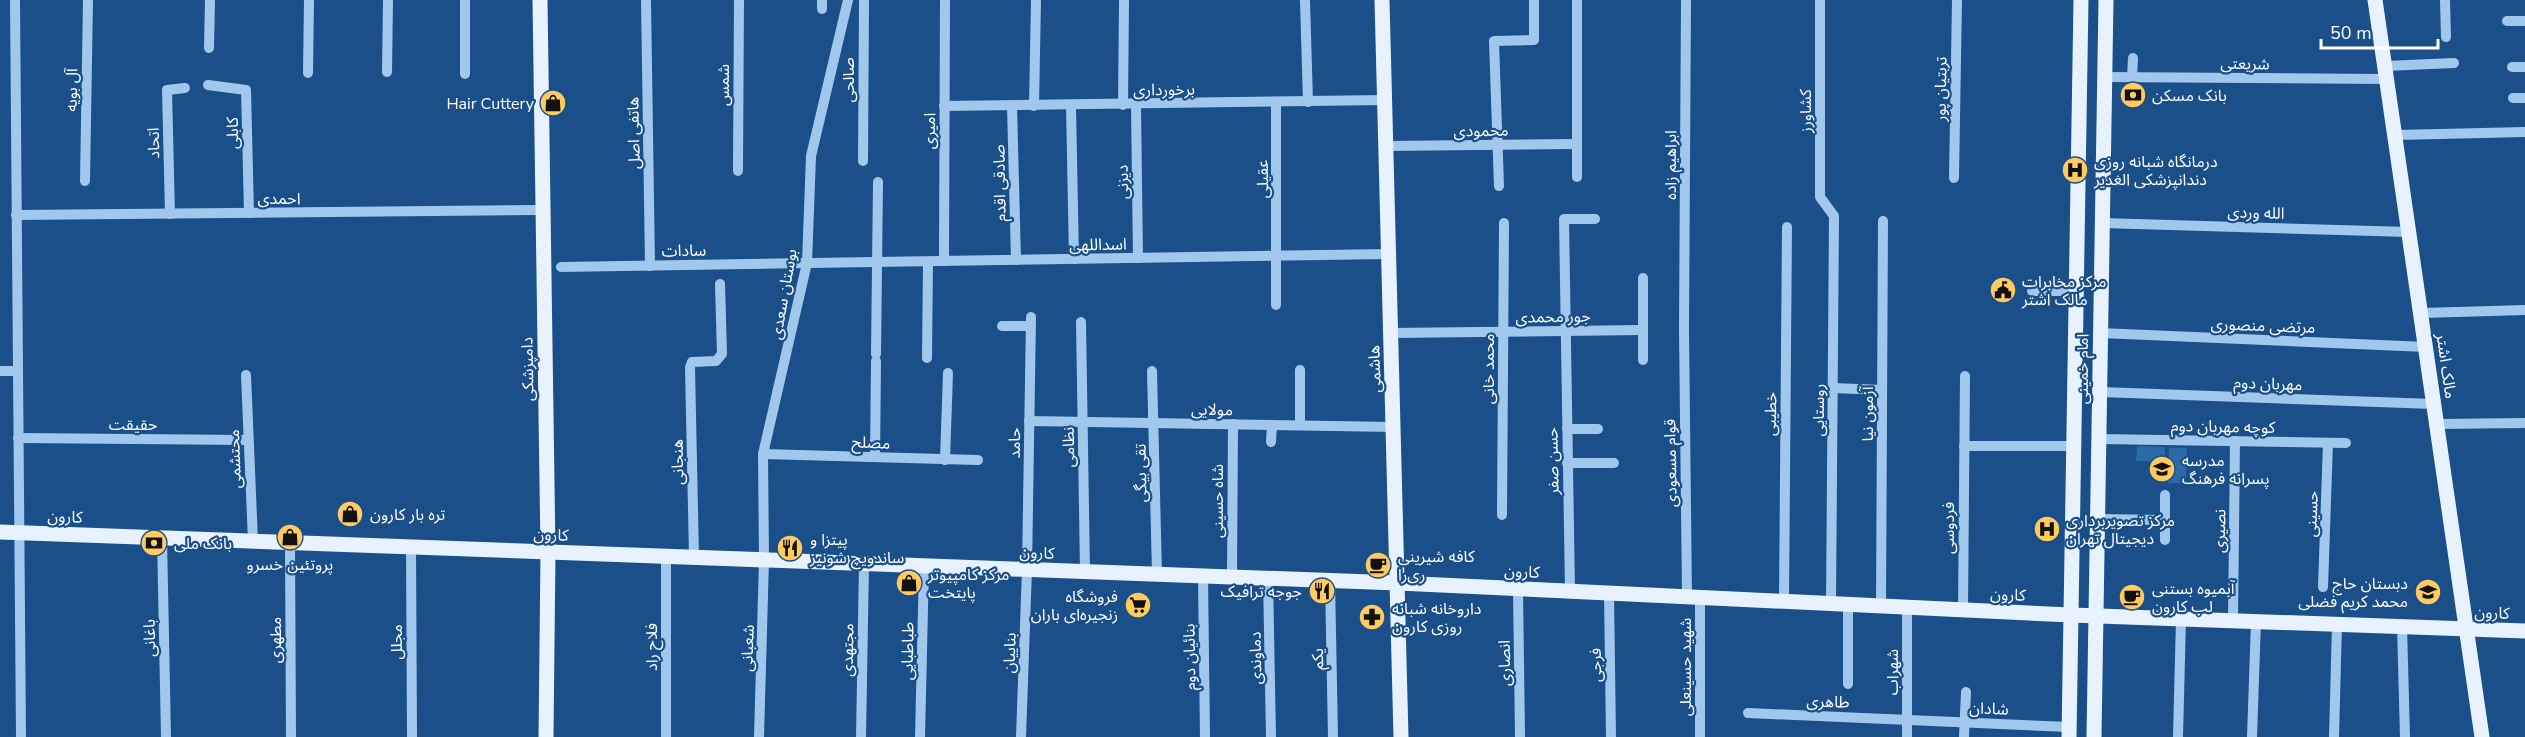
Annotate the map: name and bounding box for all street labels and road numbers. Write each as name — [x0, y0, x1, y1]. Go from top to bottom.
street label: شریعتی — [2220, 53, 2270, 75]
street label: تربتیان پور — [1929, 56, 1953, 123]
street label: صالحی — [838, 57, 860, 103]
street label: شمس — [713, 64, 735, 106]
street label: آل بویه — [61, 67, 83, 112]
street label: برخورداری — [1133, 78, 1195, 102]
street label: کشاورز — [1795, 89, 1817, 134]
street label: هاتفی اصل — [622, 97, 646, 169]
street label: امیری — [919, 113, 941, 149]
street label: کابلی — [222, 116, 244, 149]
street label: محمودی — [1453, 120, 1509, 142]
street label: اتحاد — [143, 127, 165, 159]
street label: ابراهیم زاده — [1660, 130, 1683, 200]
street label: صادقی اقدم — [988, 144, 1013, 222]
street label: عقیلی — [1252, 160, 1274, 198]
street label: دیزنی — [1112, 165, 1134, 199]
street label: احمدی — [257, 188, 301, 210]
street label: الله وردی — [2227, 201, 2285, 225]
street label: اسداللهی — [1069, 233, 1127, 257]
street label: سادات — [662, 240, 706, 262]
street label: بوستان سعدی — [765, 247, 803, 341]
street label: جور محمدی — [1515, 305, 1591, 329]
street label: مرتضی منصوری — [2210, 313, 2316, 339]
street label: مالک اشتر — [2430, 331, 2461, 400]
street label: محمد خانی — [1478, 334, 1500, 404]
street label: امام خمینی — [2072, 334, 2095, 404]
street label: دامپزشکی — [516, 337, 540, 401]
street label: هاشمی — [1363, 345, 1387, 393]
street label: مهربان دوم — [2233, 372, 2303, 397]
street label: روستایی — [1808, 384, 1830, 436]
street label: آزمون نیا — [1857, 385, 1879, 441]
street label: خطیبی — [1760, 392, 1782, 436]
street label: مولایی — [1191, 399, 1233, 421]
street label: حقیقت — [109, 414, 157, 436]
street label: کوچه مهربان دوم — [2171, 415, 2276, 440]
street label: قوام مسعودی — [1659, 419, 1684, 507]
street label: حامد — [1004, 427, 1026, 459]
street label: نظامی — [1058, 427, 1080, 467]
street label: حسن صفر — [1541, 427, 1565, 496]
street label: محتشمی — [223, 429, 247, 489]
street label: مصلح — [851, 431, 891, 456]
street label: هنجانی — [667, 439, 689, 485]
street label: تقی بیگی — [1129, 443, 1153, 503]
street label: شاه حسینی — [1207, 464, 1229, 538]
street label: حسینی — [2300, 491, 2324, 538]
street label: فردوسی — [1938, 502, 1960, 554]
street label: کارون — [47, 505, 83, 529]
street label: نصیری — [2209, 509, 2231, 553]
street label: کارون — [533, 523, 569, 547]
street label: کارون — [1019, 541, 1055, 565]
street label: کارون — [1504, 560, 1541, 584]
street label: کارون — [1990, 583, 2027, 607]
street label: کارون — [2474, 601, 2510, 625]
street label: مطهری — [265, 617, 287, 663]
street label: شهید حسینعلی — [1675, 618, 1697, 716]
street label: باغانی — [139, 619, 161, 657]
street label: طباطبایی — [896, 621, 920, 680]
street label: فلاح راد — [641, 623, 664, 671]
street label: مجتهدی — [837, 623, 859, 677]
street label: بنائیان دوم — [1178, 623, 1203, 691]
street label: مجلل — [386, 624, 408, 660]
street label: شعبانی — [736, 624, 760, 672]
street label: دماوندی — [1245, 631, 1267, 685]
street label: بناییان — [998, 632, 1022, 674]
street label: انصاری — [1494, 640, 1516, 686]
street label: یکم — [1307, 648, 1330, 670]
street label: فرجی — [1585, 648, 1607, 682]
street label: شهراب — [1882, 649, 1904, 695]
street label: طاهری — [1806, 690, 1850, 714]
street label: شادان — [1969, 697, 2009, 721]

